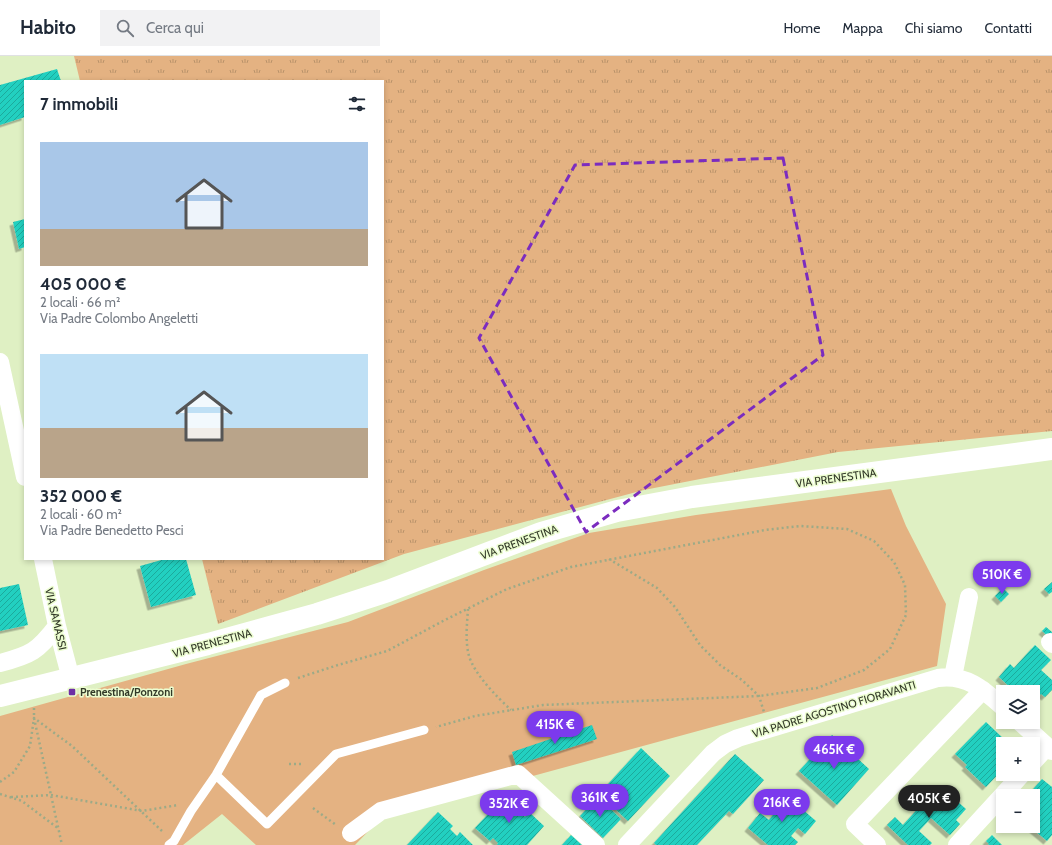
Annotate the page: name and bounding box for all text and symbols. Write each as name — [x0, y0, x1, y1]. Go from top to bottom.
search box — [100, 10, 380, 46]
text: Habito — [20, 16, 76, 39]
icon: search — [114, 17, 136, 39]
text: Cerca qui — [146, 19, 204, 37]
text: Home — [783, 19, 820, 37]
text: Mappa — [842, 19, 883, 37]
text: Chi siamo — [905, 19, 962, 37]
text: Contatti — [984, 19, 1032, 37]
icon: filters — [346, 93, 368, 115]
text: 7 immobili — [40, 94, 118, 114]
icon: home — [168, 168, 240, 240]
text: 405 000 € — [40, 274, 126, 294]
text: 2 locali · 66 m² — [40, 294, 120, 310]
text: Via Padre Colombo Angeletti — [40, 310, 198, 326]
icon: home — [168, 380, 240, 452]
street label: VIA PRENESTINA — [795, 465, 877, 491]
text: 352 000 € — [40, 486, 122, 506]
text: 2 locali · 60 m² — [40, 506, 122, 522]
street label: VIA PRENESTINA — [478, 521, 560, 562]
text: Via Padre Benedetto Pesci — [40, 522, 184, 538]
pin: 510K € — [969, 561, 1035, 595]
text: 510K € — [982, 566, 1022, 582]
street label: VIA SAMASSI — [42, 587, 70, 651]
street label: VIA PRENESTINA — [171, 626, 253, 660]
street label: VIA PADRE AGOSTINO FIORAVANTI — [751, 677, 917, 741]
place label: Prenestina/Ponzoni — [80, 685, 173, 699]
map controls — [996, 685, 1040, 833]
button: layers — [996, 685, 1040, 729]
marker: Prenestina/Ponzoni — [67, 687, 77, 697]
pin: 415K € — [522, 711, 588, 745]
text: 415K € — [535, 716, 575, 732]
pin: 465K € — [801, 736, 867, 770]
button: + — [996, 737, 1040, 781]
text: 465K € — [813, 741, 855, 757]
pin: 361K € — [567, 784, 633, 818]
pin: 405K € — [896, 785, 962, 819]
text: 361K € — [581, 789, 619, 805]
pin: 216K € — [749, 789, 815, 823]
button: − — [996, 789, 1040, 833]
pin: 352K € — [476, 790, 542, 824]
text: 405K € — [907, 790, 951, 806]
text: 216K € — [763, 794, 801, 810]
text: 352K € — [489, 795, 529, 811]

